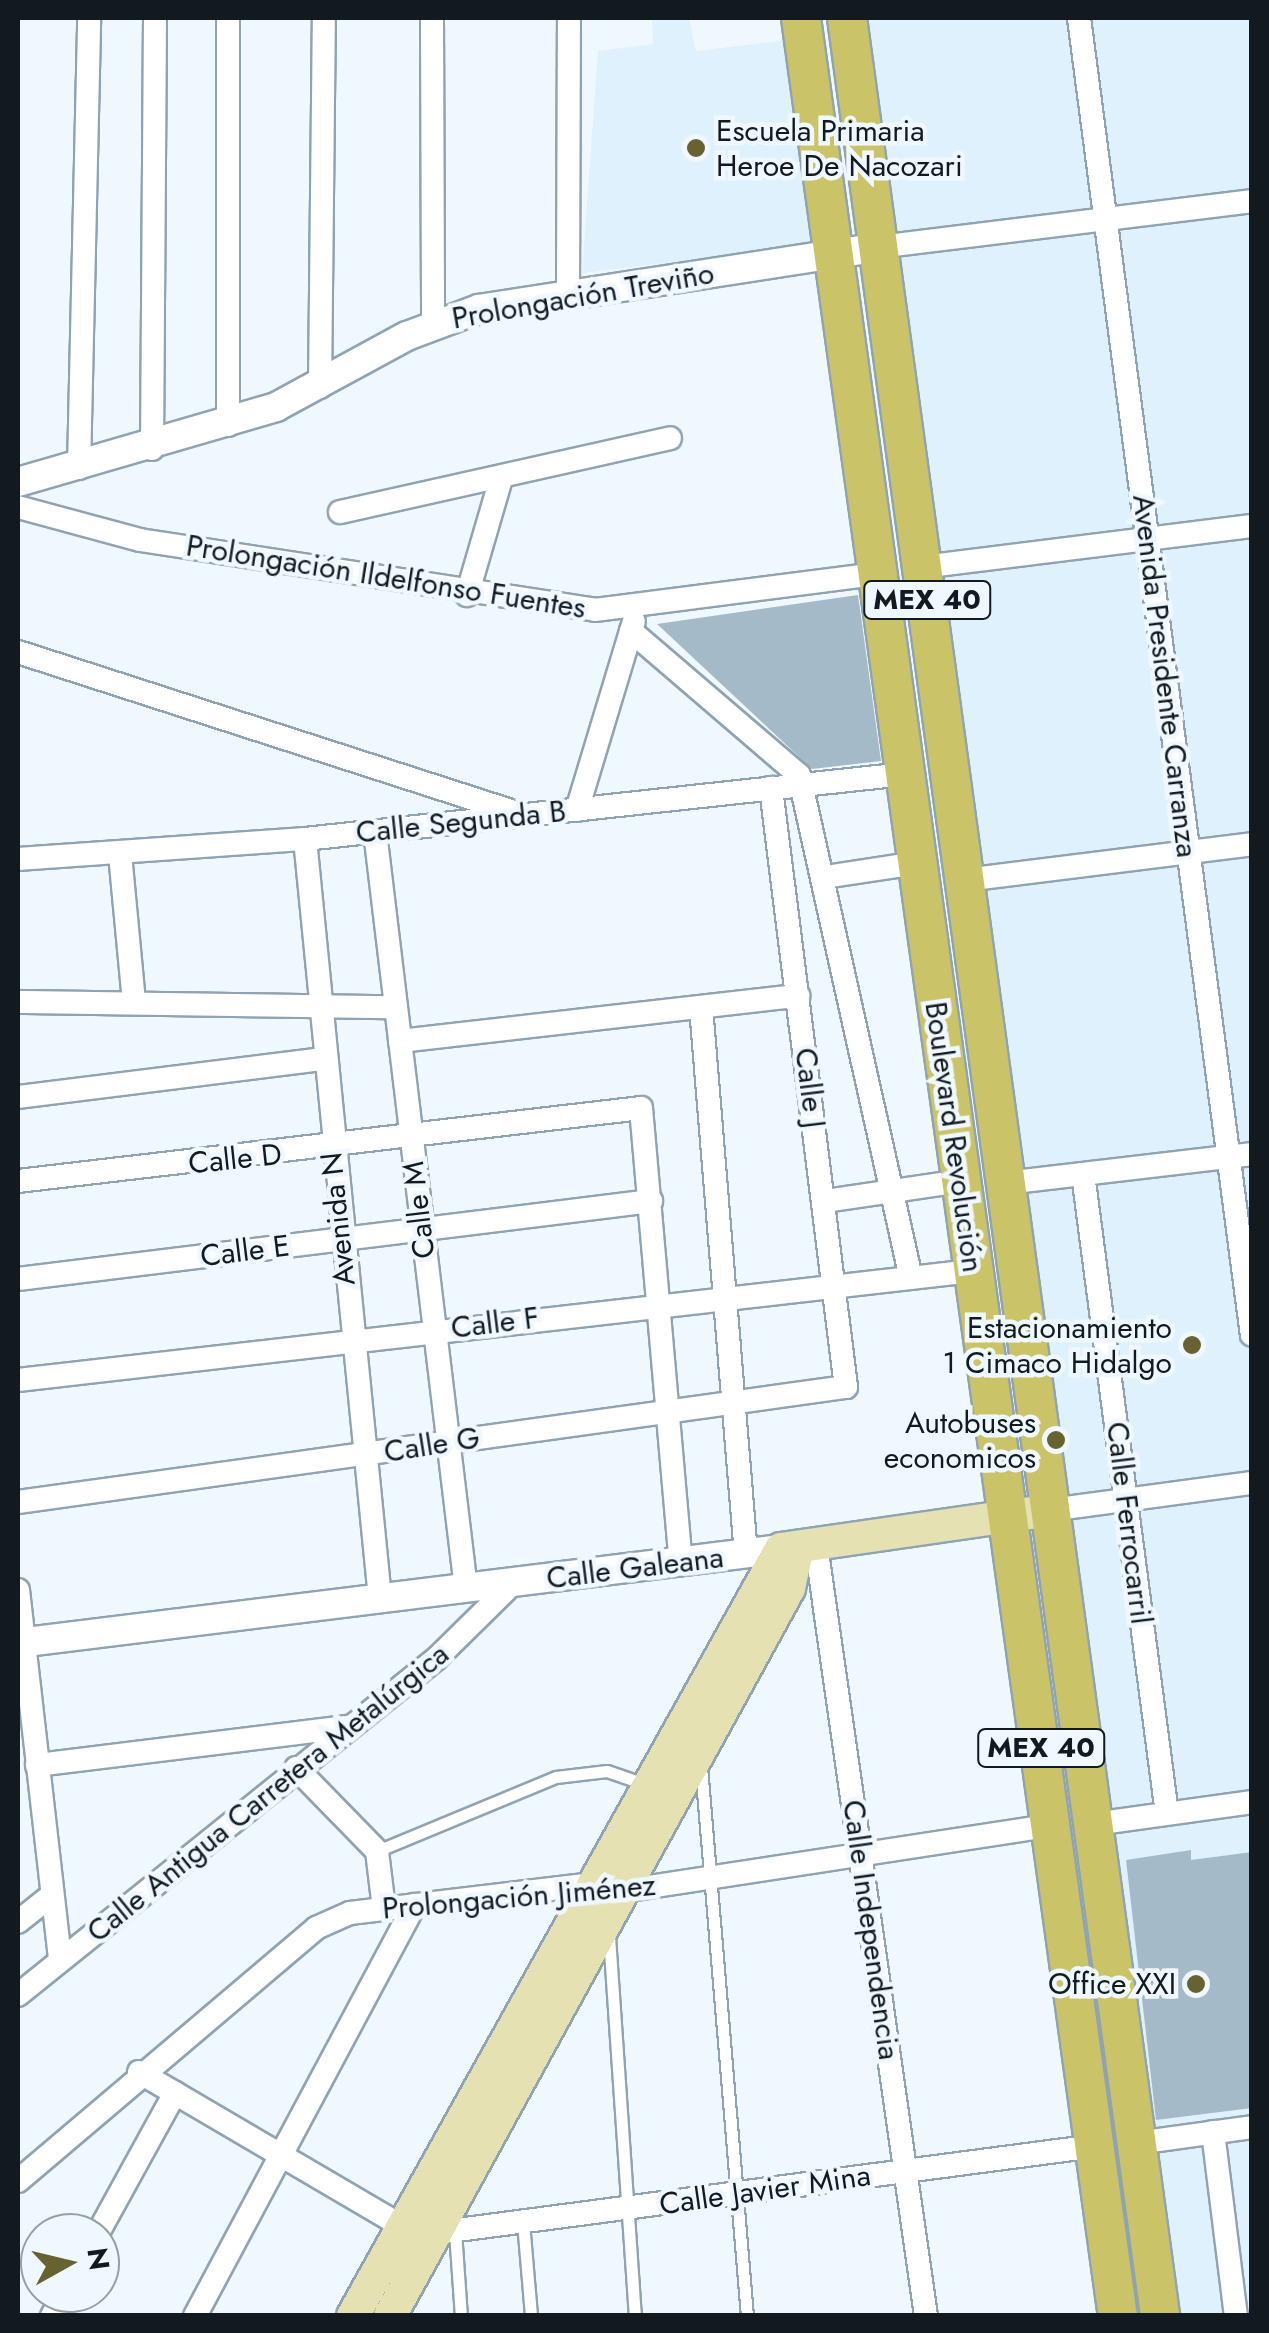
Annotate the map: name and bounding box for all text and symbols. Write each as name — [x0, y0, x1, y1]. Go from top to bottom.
place label: Escuela Primaria Heroe De Nacozari — [716, 113, 963, 184]
marker: Escuela Primaria Heroe De Nacozari — [685, 137, 707, 159]
street label: Prolongación Treviño — [449, 255, 717, 337]
street label: Avenida Presidente Carranza — [1125, 492, 1205, 860]
street label: Prolongación Ildelfonso Fuentes — [184, 528, 588, 626]
road number: MEX 40 — [862, 577, 992, 623]
street label: Calle Segunda B — [354, 793, 568, 851]
street label: Boulevard Revolución — [917, 1000, 991, 1274]
street label: Calle J — [787, 1046, 833, 1130]
street label: Calle D — [187, 1136, 283, 1182]
street label: Avenida N — [313, 1151, 363, 1287]
street label: Calle M — [395, 1159, 443, 1261]
street label: Calle E — [198, 1228, 292, 1274]
street label: Calle F — [449, 1300, 541, 1346]
place label: Estacionamiento 1 Cimaco Hidalgo — [942, 1310, 1172, 1380]
marker: Estacionamiento 1 Cimaco Hidalgo — [1181, 1334, 1203, 1356]
place label: Autobuses economicos — [884, 1405, 1036, 1476]
street label: Calle G — [382, 1420, 482, 1470]
street label: Calle Ferrocarril — [1099, 1420, 1159, 1626]
marker: Autobuses economicos — [1045, 1429, 1067, 1451]
street label: Calle Galeana — [545, 1539, 725, 1597]
street label: Calle Antigua Carretera Metalúrgica — [80, 1636, 456, 1950]
road number: MEX 40 — [976, 1725, 1106, 1771]
street label: Calle Independencia — [835, 1798, 907, 2062]
street label: Prolongación Jiménez — [381, 1867, 657, 1927]
place label: Office XXI — [1048, 1966, 1176, 2002]
marker: Office XXI — [1185, 1973, 1207, 1995]
street label: Calle Javier Mina — [657, 2157, 873, 2223]
north arrow — [20, 2213, 120, 2313]
text: N — [76, 2245, 120, 2273]

